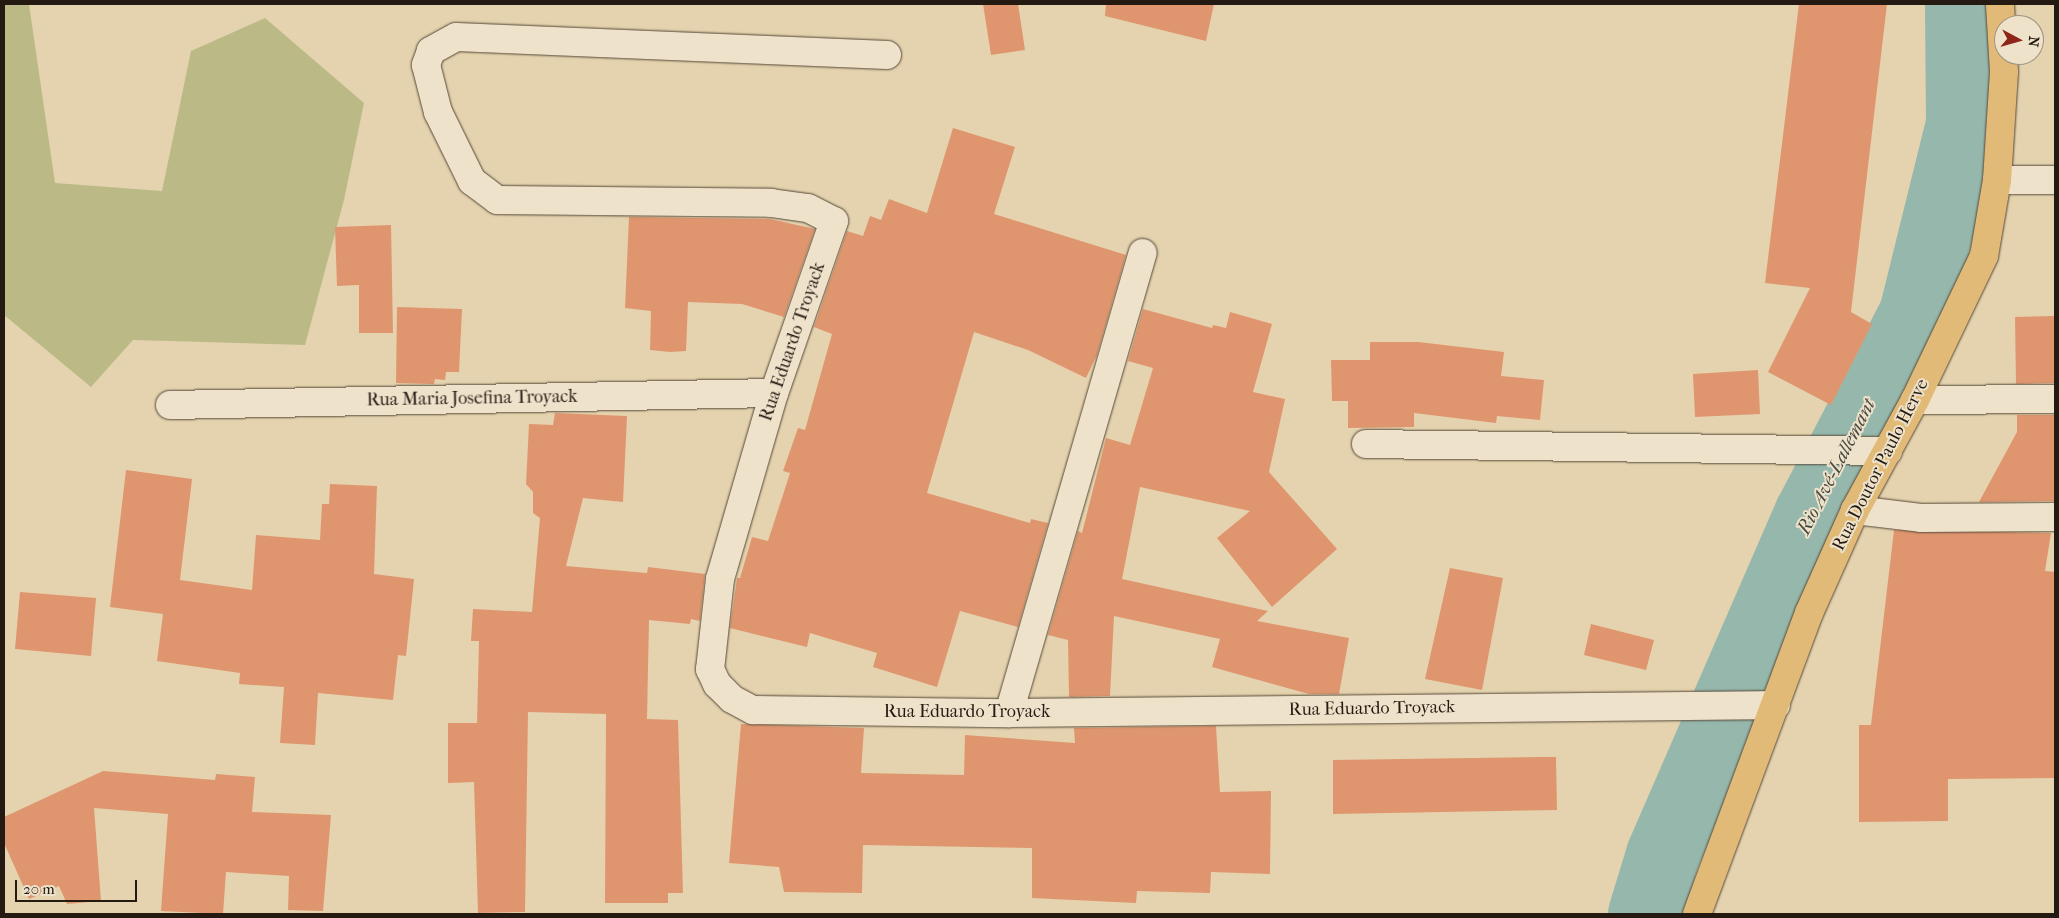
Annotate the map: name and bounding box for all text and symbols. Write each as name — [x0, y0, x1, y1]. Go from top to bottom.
north arrow — [1994, 15, 2044, 65]
text: N — [2024, 35, 2042, 48]
street label: Rua Eduardo Troyack — [756, 260, 830, 424]
street label: Rua Doutor Paulo Herve — [1828, 375, 1934, 555]
street label: Rua Maria Josefina Troyack — [366, 386, 578, 412]
water label: Rio Avé‐Lallemant — [1793, 395, 1881, 539]
street label: Rua Eduardo Troyack — [1289, 697, 1455, 721]
street label: Rua Eduardo Troyack — [884, 701, 1050, 723]
scale bar — [18, 870, 140, 902]
text: 20 m — [23, 880, 55, 898]

